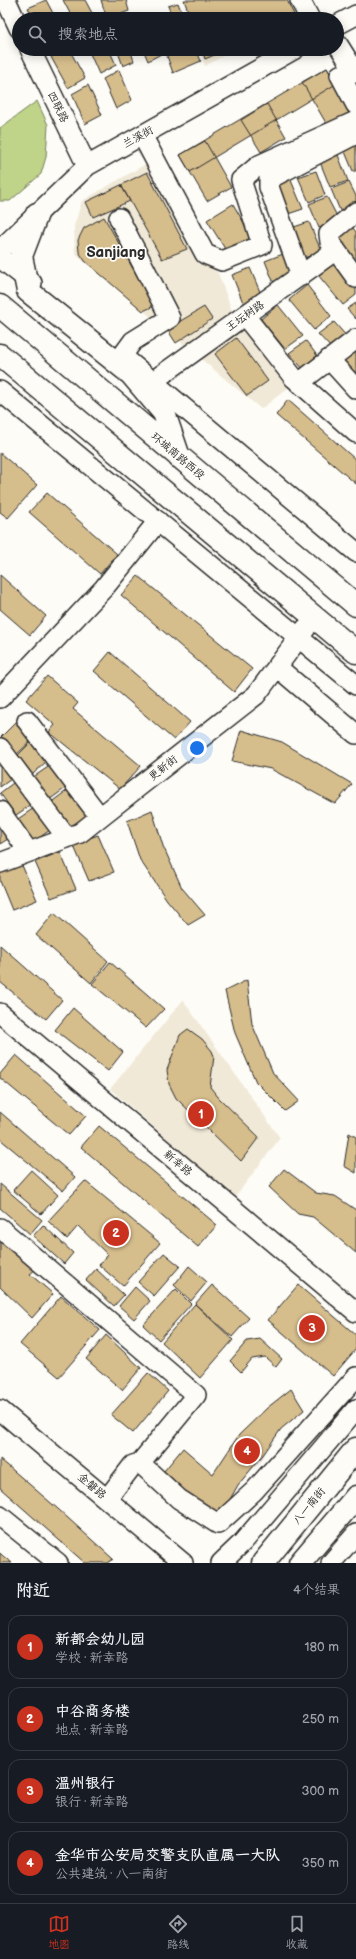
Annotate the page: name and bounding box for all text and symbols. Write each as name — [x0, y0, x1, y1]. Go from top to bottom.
search box — [12, 12, 344, 56]
icon: search — [26, 23, 48, 45]
text: 搜索地点 — [58, 25, 118, 44]
street label: 四联路 — [45, 89, 71, 125]
street label: 兰溪街 — [120, 123, 156, 151]
district label: Sanjiang — [86, 243, 146, 262]
street label: 王坛树路 — [223, 298, 267, 334]
street label: 环城南路西段 — [149, 430, 207, 482]
your location — [187, 738, 207, 758]
street label: 更新街 — [146, 752, 181, 783]
pin: 1 — [188, 1099, 214, 1129]
street label: 新幸路 — [161, 1147, 195, 1179]
pin: 2 — [103, 1218, 129, 1248]
pin: 3 — [299, 1313, 325, 1343]
pin: 4 — [234, 1436, 260, 1466]
street label: 金磐路 — [75, 1470, 109, 1502]
street label: 八一南街 — [290, 1484, 329, 1527]
text: 附近 — [16, 1581, 50, 1601]
text: 4个结果 — [293, 1582, 340, 1598]
text: 新都会幼儿园 — [55, 1630, 145, 1649]
text: 1 — [27, 1639, 33, 1655]
text: 180 m — [304, 1639, 339, 1655]
text: 学校 · 新幸路 — [55, 1650, 128, 1666]
text: 中谷商务楼 — [55, 1702, 130, 1721]
text: 2 — [26, 1711, 34, 1727]
text: 250 m — [302, 1711, 339, 1727]
text: 地点 · 新幸路 — [55, 1722, 128, 1738]
text: 温州银行 — [55, 1774, 115, 1793]
text: 3 — [26, 1783, 34, 1799]
text: 300 m — [301, 1783, 339, 1799]
text: 银行 · 新幸路 — [55, 1794, 128, 1810]
text: 金华市公安局交警支队直属一大队 — [55, 1846, 280, 1865]
text: 4 — [26, 1855, 34, 1871]
text: 350 m — [302, 1855, 339, 1871]
text: 公共建筑 · 八一南街 — [55, 1866, 167, 1882]
tab: 地图 — [48, 1913, 70, 1951]
tab: 路线 — [167, 1913, 189, 1951]
tab: 收藏 — [286, 1913, 308, 1951]

